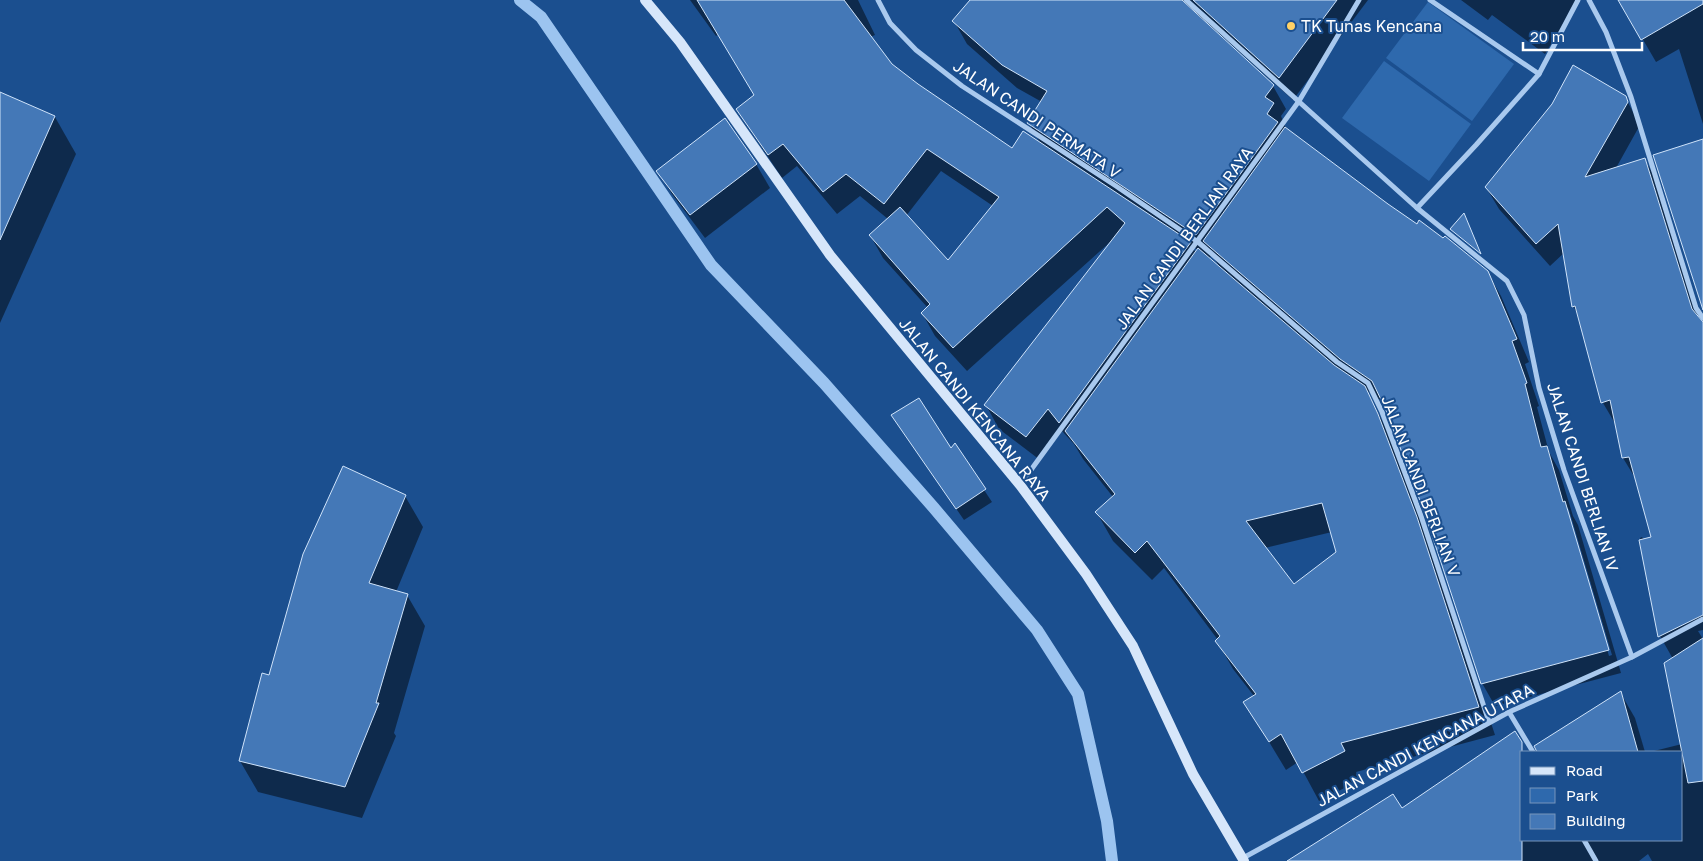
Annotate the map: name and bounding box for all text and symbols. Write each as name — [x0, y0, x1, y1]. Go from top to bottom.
place label: TK Tunas Kencana — [1301, 16, 1442, 36]
marker: TK Tunas Kencana — [1285, 20, 1297, 32]
scale bar — [1523, 20, 1642, 52]
text: 20 m — [1530, 27, 1565, 45]
street label: JALAN CANDI PERMATA V — [949, 55, 1125, 183]
street label: JALAN CANDI BERLIAN RAYA — [1111, 142, 1257, 333]
street label: JALAN CANDI KENCANA RAYA — [895, 313, 1055, 505]
street label: JALAN CANDI BERLIAN IV — [1543, 380, 1623, 574]
street label: JALAN CANDI BERLIAN V — [1377, 393, 1465, 580]
street label: JALAN CANDI KENCANA UTARA — [1313, 679, 1537, 811]
legend — [1520, 751, 1683, 841]
text: Road — [1566, 761, 1603, 779]
text: Park — [1566, 786, 1599, 804]
text: Building — [1566, 811, 1626, 829]

